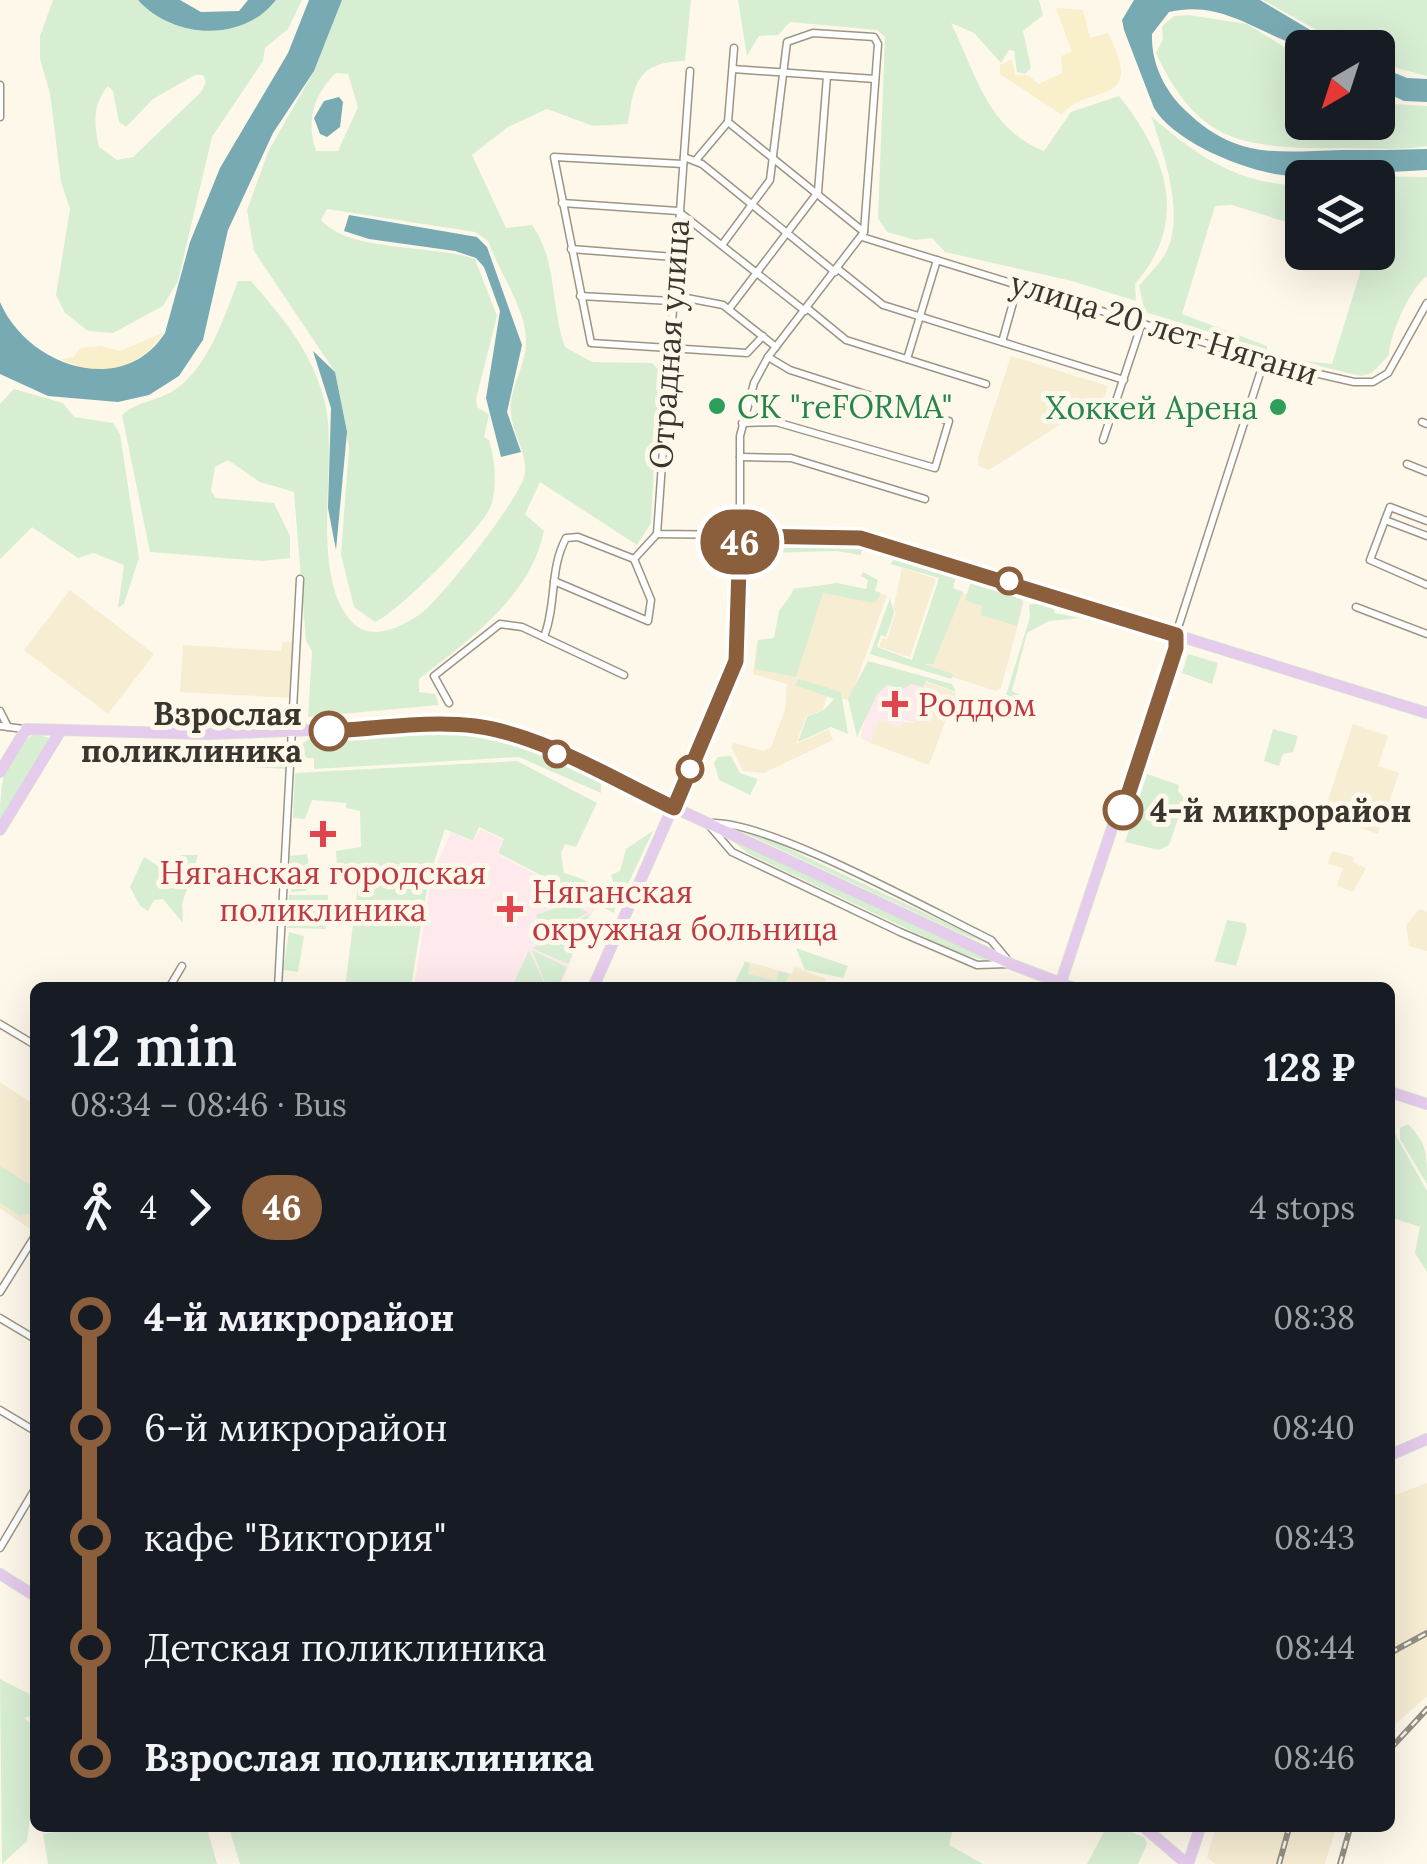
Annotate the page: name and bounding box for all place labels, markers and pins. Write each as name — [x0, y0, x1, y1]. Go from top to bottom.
place label: СК "reFORMA" — [737, 386, 953, 427]
place label: Хоккей Арена — [1046, 387, 1258, 428]
marker: СК "reFORMA" — [706, 395, 728, 417]
marker: Хоккей Арена — [1267, 396, 1289, 418]
unlabelled marker — [996, 568, 1022, 594]
place label: Роддом — [918, 684, 1036, 725]
marker: Роддом — [882, 691, 908, 717]
place label: Взрослая поликлиника — [81, 693, 302, 771]
marker: Взрослая поликлиника — [310, 712, 348, 750]
unlabelled marker — [544, 741, 570, 767]
unlabelled marker — [677, 756, 703, 782]
place label: 4-й микрорайон — [1150, 790, 1412, 831]
marker: 4-й микрорайон — [1104, 791, 1142, 829]
marker: Няганская городская поликлиника — [310, 821, 336, 847]
place label: Няганская городская поликлиника — [160, 852, 486, 930]
place label: Няганская окружная больница — [532, 871, 838, 949]
marker: Няганская окружная больница — [497, 896, 523, 922]

